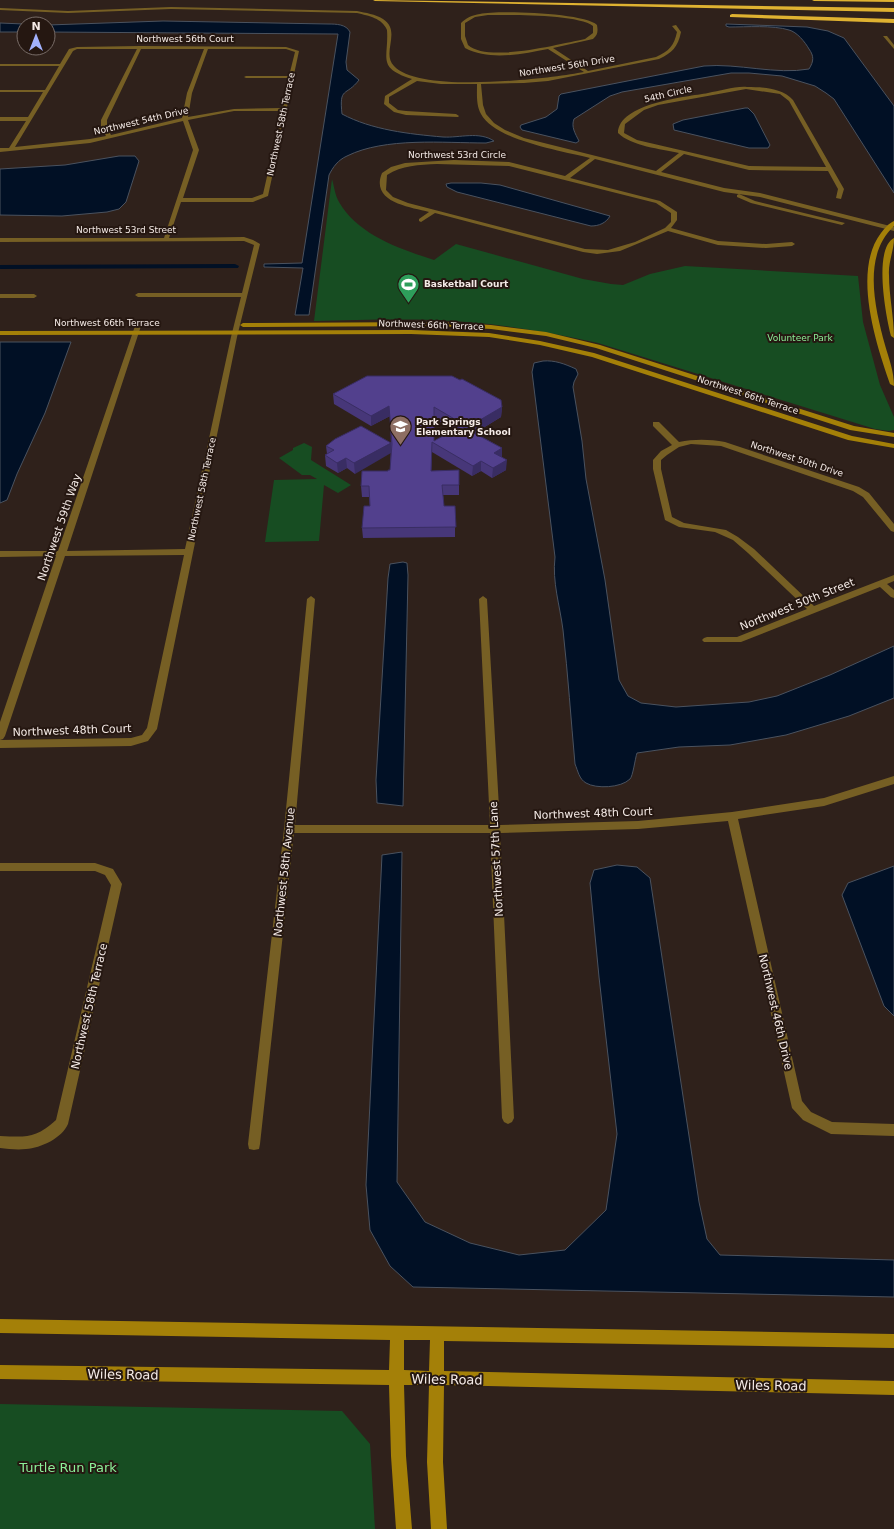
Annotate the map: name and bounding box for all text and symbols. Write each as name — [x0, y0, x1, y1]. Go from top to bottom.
north arrow — [16, 16, 56, 56]
text: N — [31, 20, 41, 33]
street label: Northwest 56th Court — [136, 34, 234, 44]
street label: Northwest 56th Drive — [518, 53, 616, 79]
street label: Northwest 58th Terrace — [265, 71, 297, 177]
street label: 54th Circle — [643, 84, 693, 104]
street label: Northwest 54th Drive — [93, 105, 190, 137]
street label: Northwest 53rd Circle — [408, 150, 506, 160]
street label: Northwest 53rd Street — [76, 225, 176, 235]
sports icon: Basketball Court — [396, 271, 422, 304]
place label: Basketball Court — [424, 279, 509, 289]
street label: Northwest 66th Terrace — [54, 318, 160, 328]
street label: Northwest 66th Terrace — [378, 318, 484, 332]
park label: Volunteer Park — [767, 333, 834, 343]
street label: Northwest 66th Terrace — [696, 374, 800, 416]
school or university icon: Park Springs Elementary School — [387, 414, 413, 447]
place label: Park Springs Elementary School — [416, 417, 511, 437]
street label: Northwest 58th Terrace — [186, 436, 218, 542]
street label: Northwest 50th Drive — [749, 439, 845, 479]
street label: Northwest 59th Way — [35, 472, 84, 582]
street label: Northwest 50th Street — [738, 575, 857, 633]
street label: Northwest 48th Court — [12, 722, 132, 739]
street label: Northwest 57th Lane — [487, 801, 506, 917]
street label: Northwest 48th Court — [533, 805, 653, 822]
street label: Northwest 58th Avenue — [271, 807, 298, 937]
street label: Northwest 58th Terrace — [69, 942, 110, 1070]
street label: Northwest 46th Drive — [756, 953, 795, 1071]
street label: Wiles Road — [87, 1366, 159, 1383]
street label: Wiles Road — [411, 1371, 483, 1388]
street label: Wiles Road — [735, 1377, 807, 1394]
park label: Turtle Run Park — [18, 1460, 117, 1475]

